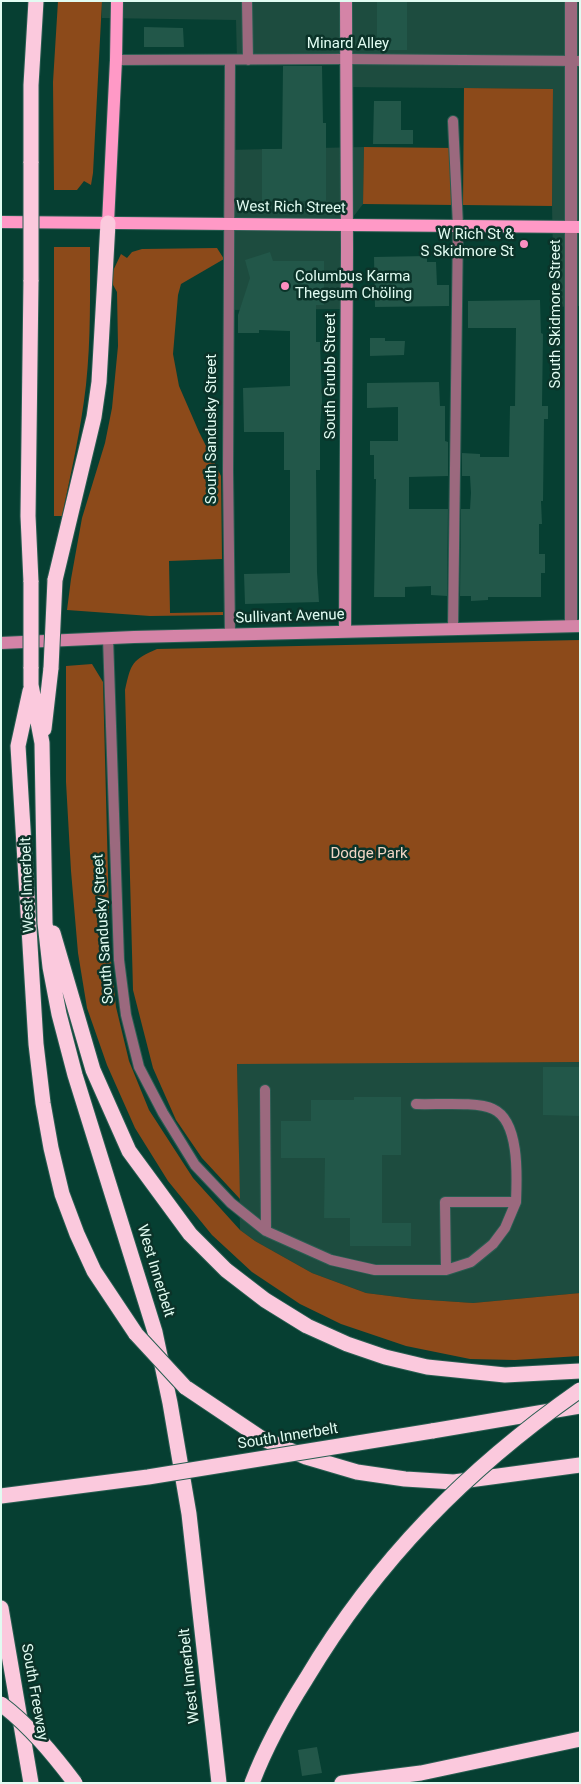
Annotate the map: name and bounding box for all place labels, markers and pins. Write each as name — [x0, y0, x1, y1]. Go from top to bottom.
place label: W Rich St & S Skidmore St — [421, 226, 514, 261]
marker: W Rich St & S Skidmore St — [518, 238, 530, 250]
place label: Columbus Karma Thegsum Chöling — [295, 268, 412, 303]
marker: Columbus Karma Thegsum Chöling — [279, 280, 291, 292]

